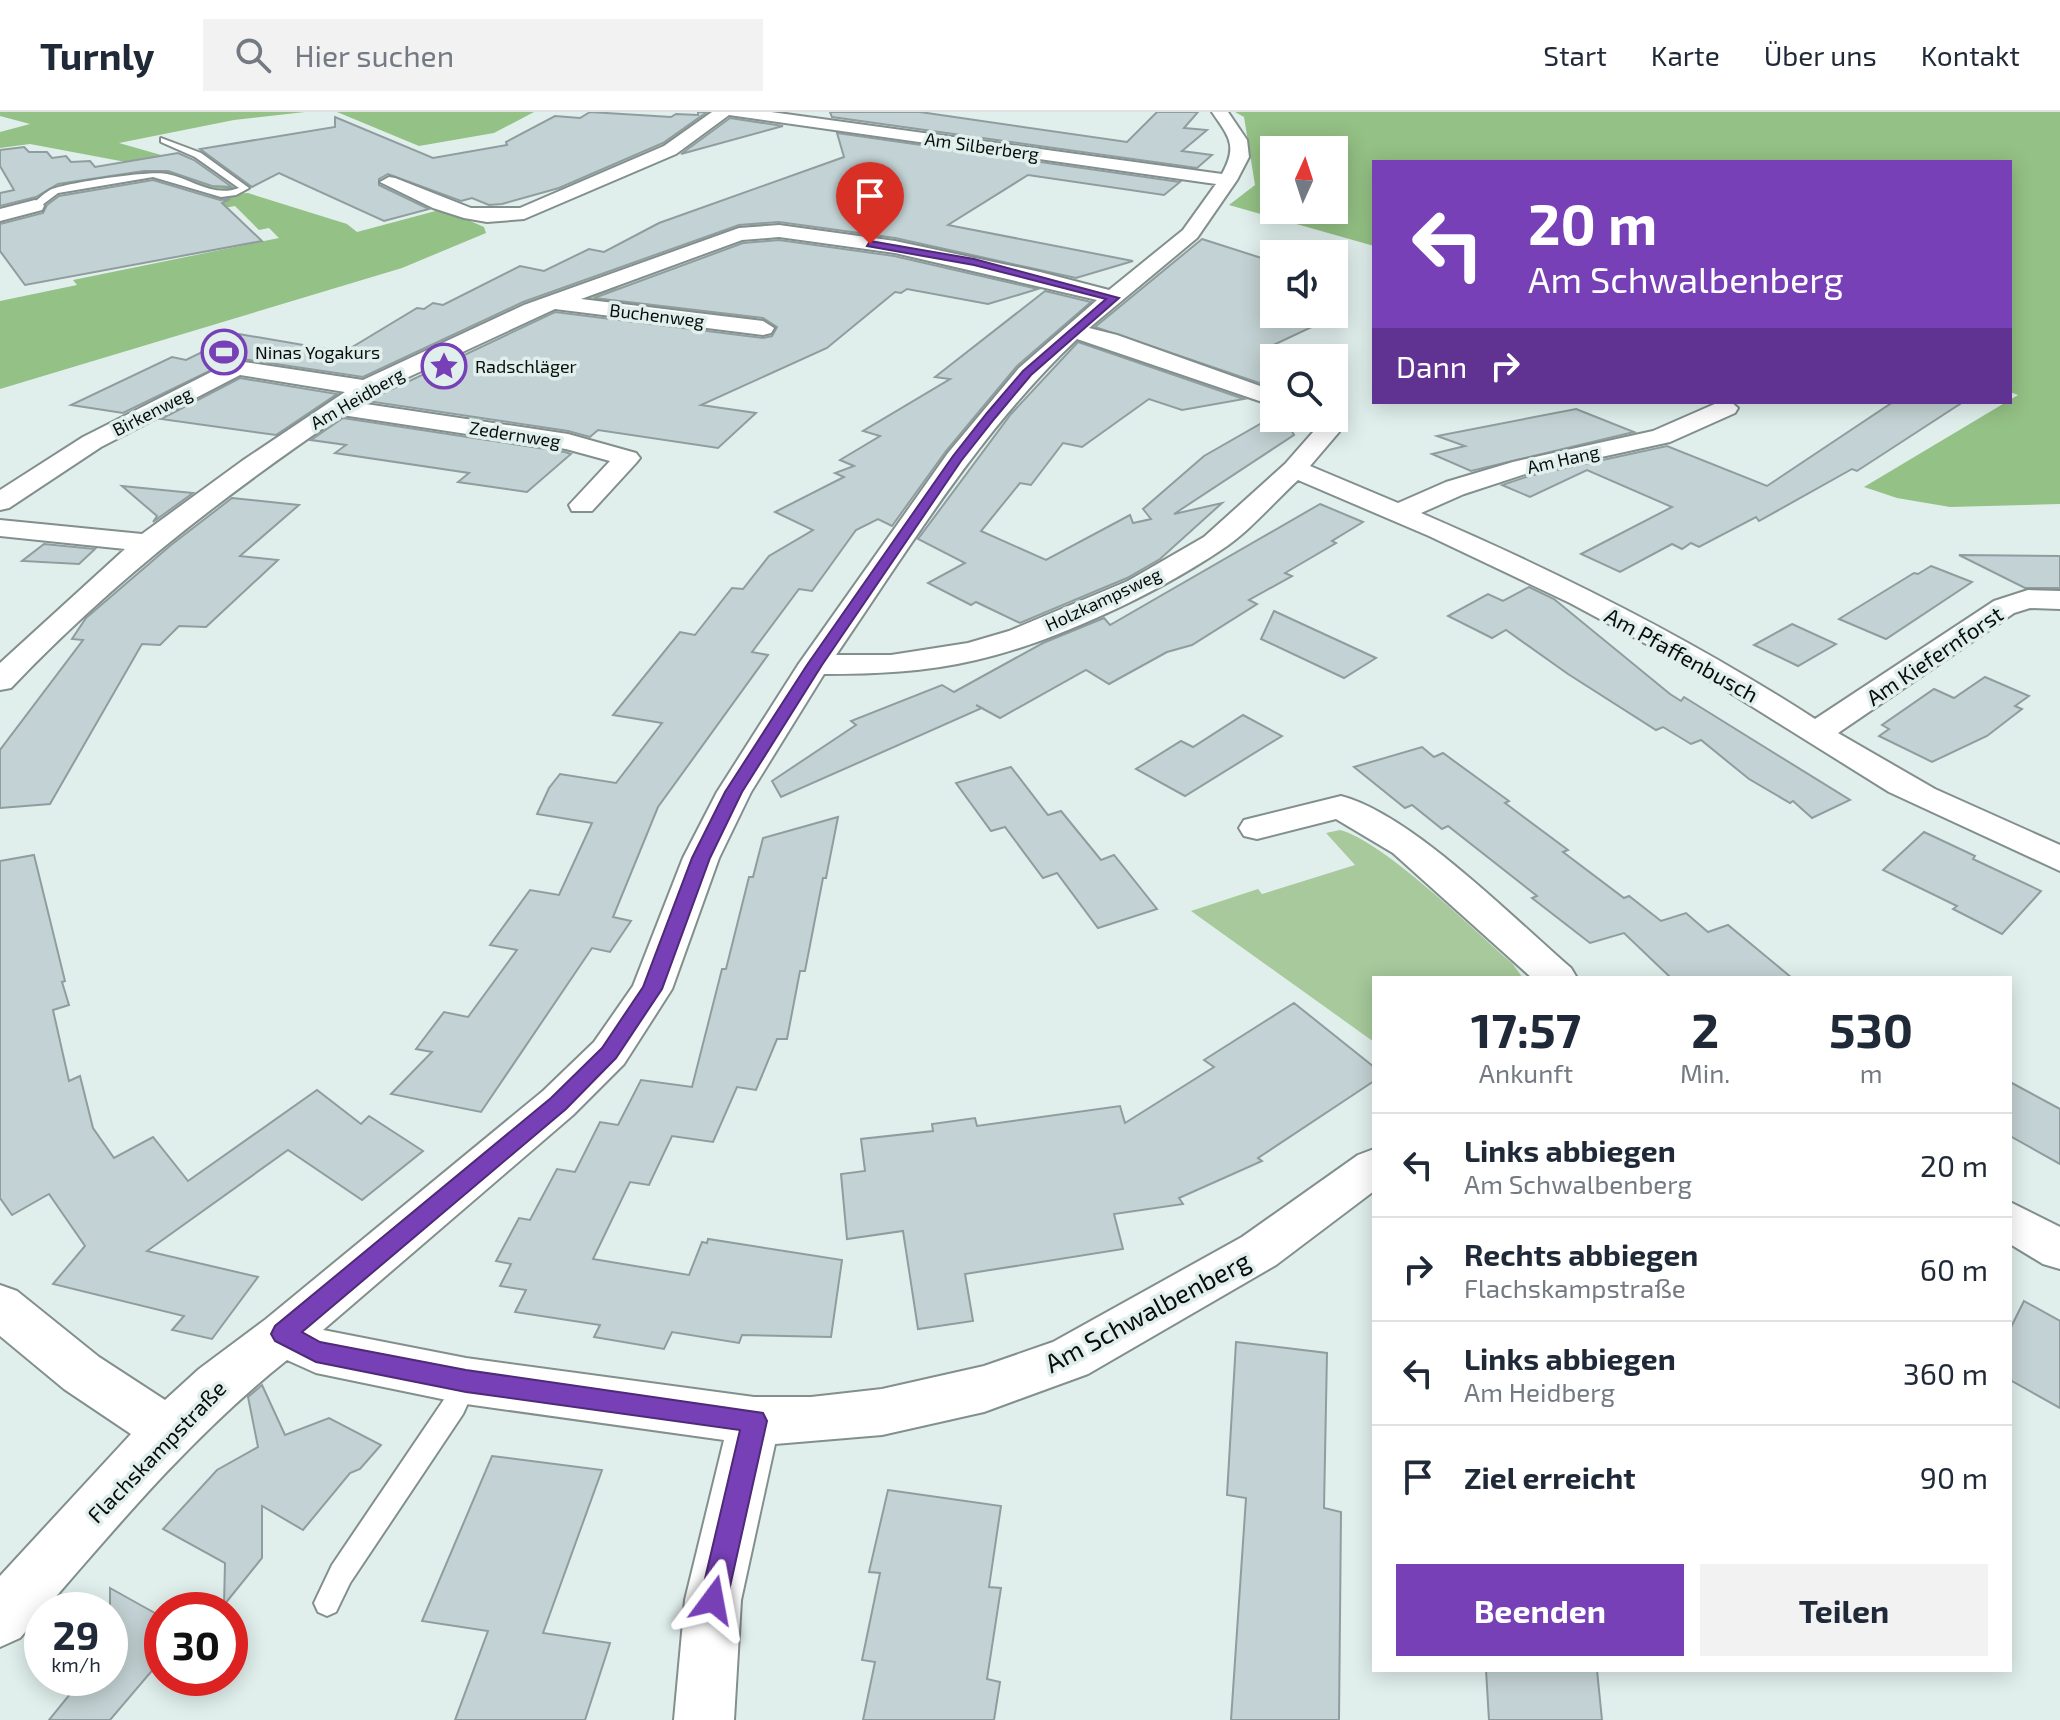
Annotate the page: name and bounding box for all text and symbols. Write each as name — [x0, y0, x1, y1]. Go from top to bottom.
search box — [203, 19, 763, 91]
text: Turnly — [40, 32, 155, 78]
icon: search — [231, 33, 275, 77]
text: Hier suchen — [295, 37, 454, 73]
text: Start — [1543, 38, 1607, 72]
text: Karte — [1651, 38, 1720, 72]
text: Über uns — [1764, 38, 1877, 72]
text: Kontakt — [1921, 38, 2020, 72]
street label: Am Silberberg — [923, 127, 1041, 165]
north arrow — [1260, 136, 1348, 224]
map controls — [1260, 136, 1348, 432]
pin — [836, 162, 904, 244]
icon: arrive — [848, 174, 892, 218]
text: 20 m — [1528, 189, 1657, 256]
icon: left — [1396, 192, 1500, 296]
button: sound — [1260, 240, 1348, 328]
text: Am Schwalbenberg — [1528, 257, 1844, 300]
street label: Buchenweg — [608, 298, 706, 332]
sports icon: Ninas Yogakurs — [200, 328, 248, 376]
place label: Ninas Yogakurs — [255, 341, 380, 363]
place icon: Radschläger — [420, 342, 468, 390]
button: search — [1260, 344, 1348, 432]
icon: right — [1483, 344, 1527, 388]
text: Dann — [1396, 348, 1467, 384]
place label: Radschläger — [475, 355, 577, 377]
street label: Am Heidberg — [306, 362, 408, 434]
street label: Birkenweg — [109, 382, 195, 440]
street label: Zedernweg — [468, 416, 562, 452]
street label: Am Hang — [1525, 440, 1601, 478]
street label: Holzkampsweg — [1041, 562, 1165, 636]
street label: Am Kiefernforst — [1861, 600, 2007, 710]
street label: Am Pfaffenbusch — [1601, 601, 1763, 707]
text: 17:57 — [1471, 1000, 1581, 1058]
text: 2 — [1691, 1000, 1719, 1058]
text: 530 — [1829, 1000, 1913, 1058]
text: Ankunft — [1479, 1057, 1573, 1088]
text: Min. — [1680, 1057, 1730, 1088]
text: m — [1860, 1057, 1883, 1088]
text: Links abbiegen — [1464, 1132, 1676, 1168]
icon: left — [1396, 1143, 1440, 1187]
text: 20 m — [1920, 1147, 1988, 1183]
text: Am Schwalbenberg — [1464, 1168, 1692, 1199]
text: Rechts abbiegen — [1464, 1236, 1698, 1272]
street label: Am Schwalbenberg — [1039, 1244, 1255, 1378]
icon: right — [1396, 1247, 1440, 1291]
text: 60 m — [1920, 1251, 1988, 1287]
text: Flachskampstraße — [1464, 1272, 1686, 1303]
text: Links abbiegen — [1464, 1340, 1676, 1376]
icon: left — [1396, 1351, 1440, 1395]
text: 360 m — [1903, 1355, 1988, 1391]
street label: Flachskampstraße — [81, 1374, 231, 1528]
text: Am Heidberg — [1464, 1376, 1615, 1407]
icon: arrive — [1396, 1455, 1440, 1499]
text: Ziel erreicht — [1464, 1459, 1636, 1495]
text: 90 m — [1920, 1459, 1988, 1495]
position arrow — [671, 1558, 755, 1642]
button: Beenden — [1396, 1564, 1684, 1656]
button: Teilen — [1700, 1564, 1988, 1656]
speed limit sign: 30 — [144, 1592, 248, 1696]
text: 29 — [53, 1610, 99, 1658]
text: km/h — [51, 1652, 101, 1676]

